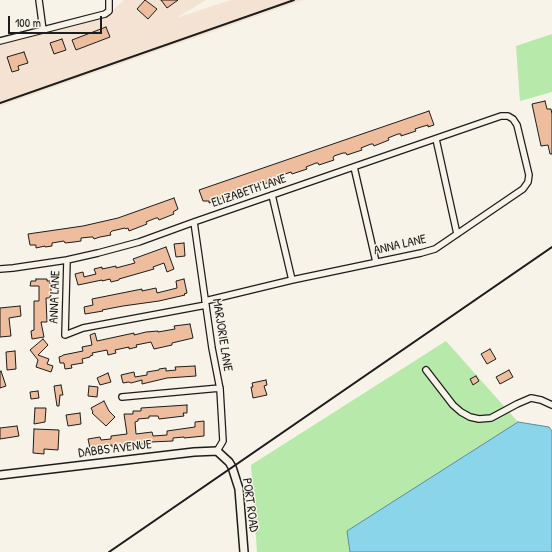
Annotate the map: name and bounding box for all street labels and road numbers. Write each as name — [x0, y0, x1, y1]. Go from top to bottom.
street label: ELIZABETH LANE — [210, 171, 288, 211]
street label: ANNA LANE — [372, 231, 428, 259]
street label: ANNA LANE — [46, 270, 64, 324]
street label: MARJORIE LANE — [209, 297, 235, 373]
street label: DABBS AVENUE — [77, 437, 153, 461]
street label: PORT ROAD — [239, 477, 261, 533]

